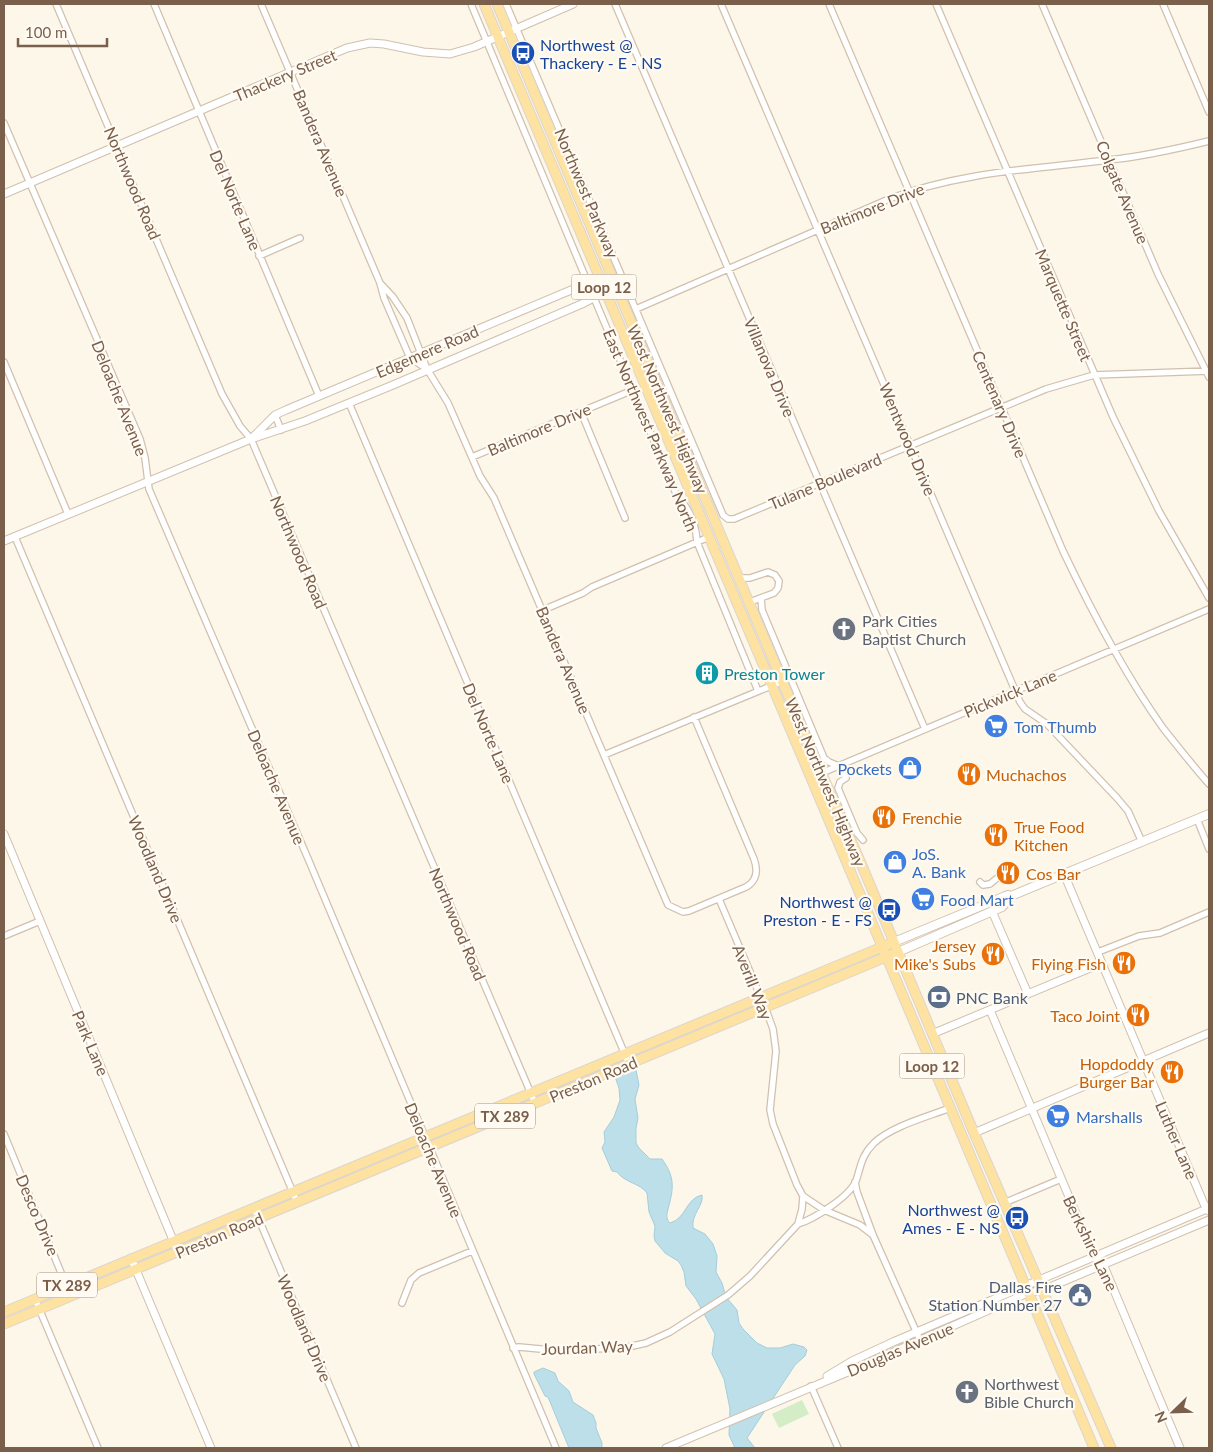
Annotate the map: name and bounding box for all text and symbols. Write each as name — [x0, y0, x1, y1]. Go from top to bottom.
scale bar — [18, 15, 106, 47]
text: 100 m — [25, 23, 67, 41]
place label: Northwest @ Thackery - E - NS — [540, 35, 662, 72]
bus stop icon: Northwest @ Thackery - E - NS — [510, 40, 536, 66]
street label: Thackery Street — [231, 45, 340, 105]
street label: Bandera Avenue — [290, 87, 352, 199]
street label: Northwood Road — [101, 124, 165, 242]
street label: Northwest Parkway — [551, 125, 623, 261]
street label: Colgate Avenue — [1093, 138, 1153, 246]
street label: Del Norte Lane — [206, 147, 266, 253]
street label: Baltimore Drive — [817, 179, 927, 237]
street label: Marquette Street — [1032, 246, 1096, 364]
road number: Loop 12 — [572, 274, 636, 300]
street label: Villanova Drive — [741, 314, 799, 420]
street label: Edgemere Road — [373, 321, 481, 381]
street label: West Northwest Highway — [624, 322, 713, 497]
street label: East Northwest Parkway North — [600, 326, 702, 534]
street label: Deloache Avenue — [88, 337, 152, 459]
street label: Centenary Drive — [969, 347, 1031, 461]
street label: Wentwood Drive — [876, 380, 940, 498]
street label: Baltimore Drive — [485, 399, 593, 459]
street label: Tulane Boulevard — [766, 449, 884, 513]
street label: Northwood Road — [267, 493, 331, 611]
street label: Bandera Avenue — [533, 604, 595, 716]
place label: Park Cities Baptist Church — [862, 611, 966, 648]
church icon: Park Cities Baptist Church — [831, 616, 857, 642]
building icon: Preston Tower — [694, 660, 720, 686]
place label: Preston Tower — [724, 664, 825, 683]
street label: Pickwick Lane — [961, 665, 1059, 721]
street label: Del Norte Lane — [459, 680, 519, 786]
street label: West Northwest Highway — [782, 695, 871, 870]
supermarket icon: Tom Thumb — [983, 713, 1009, 739]
place label: Tom Thumb — [1014, 717, 1097, 736]
street label: Deloache Avenue — [244, 727, 310, 847]
shop icon: Pockets — [897, 755, 923, 781]
place label: Pockets — [837, 759, 892, 778]
restaurant icon: Muchachos — [956, 761, 982, 787]
place label: Muchachos — [986, 765, 1067, 784]
restaurant icon: Frenchie — [871, 804, 897, 830]
place label: Frenchie — [902, 808, 962, 827]
street label: Woodland Drive — [125, 813, 187, 925]
place label: True Food Kitchen — [1014, 817, 1084, 854]
restaurant icon: True Food Kitchen — [983, 822, 1009, 848]
place label: JoS. A. Bank — [912, 844, 967, 881]
shop icon: JoS. A. Bank — [882, 849, 908, 875]
restaurant icon: Cos Bar — [995, 860, 1021, 886]
place label: Cos Bar — [1026, 864, 1081, 883]
street label: Northwood Road — [426, 865, 490, 983]
supermarket icon: Food Mart — [910, 886, 936, 912]
place label: Food Mart — [940, 890, 1014, 909]
place label: Northwest @ Preston - E - FS — [763, 892, 872, 929]
bus stop icon: Northwest @ Preston - E - FS — [876, 897, 902, 923]
place label: Jersey Mike's Subs — [894, 936, 977, 973]
restaurant icon: Jersey Mike's Subs — [980, 941, 1006, 967]
street label: Averill Way — [729, 942, 777, 1023]
restaurant icon: Flying Fish — [1111, 950, 1137, 976]
place label: Flying Fish — [1031, 954, 1106, 973]
bank icon: PNC Bank — [926, 984, 952, 1010]
place label: PNC Bank — [956, 988, 1029, 1007]
restaurant icon: Taco Joint — [1125, 1002, 1151, 1028]
place label: Taco Joint — [1050, 1006, 1120, 1025]
street label: Park Lane — [69, 1008, 113, 1078]
street label: Preston Road — [546, 1052, 640, 1106]
road number: Loop 12 — [900, 1054, 964, 1078]
place label: Hopdoddy Burger Bar — [1079, 1054, 1155, 1091]
restaurant icon: Hopdoddy Burger Bar — [1159, 1059, 1185, 1085]
street label: Luther Lane — [1152, 1098, 1202, 1182]
street label: Deloache Avenue — [401, 1100, 467, 1220]
supermarket icon: Marshalls — [1045, 1103, 1071, 1129]
road number: TX 289 — [475, 1104, 535, 1128]
place label: Marshalls — [1076, 1107, 1143, 1126]
street label: Desco Drive — [12, 1172, 64, 1258]
street label: Berkshire Lane — [1060, 1192, 1122, 1294]
place label: Northwest @ Ames - E - NS — [902, 1200, 1000, 1237]
bus stop icon: Northwest @ Ames - E - NS — [1004, 1205, 1030, 1231]
street label: Preston Road — [172, 1208, 266, 1262]
road number: TX 289 — [37, 1272, 97, 1298]
street label: Woodland Drive — [274, 1272, 336, 1384]
place label: Dallas Fire Station Number 27 — [928, 1277, 1062, 1314]
public building icon: Dallas Fire Station Number 27 — [1067, 1282, 1093, 1308]
street label: Douglas Avenue — [844, 1318, 956, 1380]
street label: Jourdan Way — [541, 1336, 634, 1358]
place label: Northwest Bible Church — [984, 1374, 1074, 1411]
church icon: Northwest Bible Church — [954, 1379, 980, 1405]
north arrow — [1148, 1387, 1198, 1437]
text: N — [1151, 1409, 1171, 1426]

